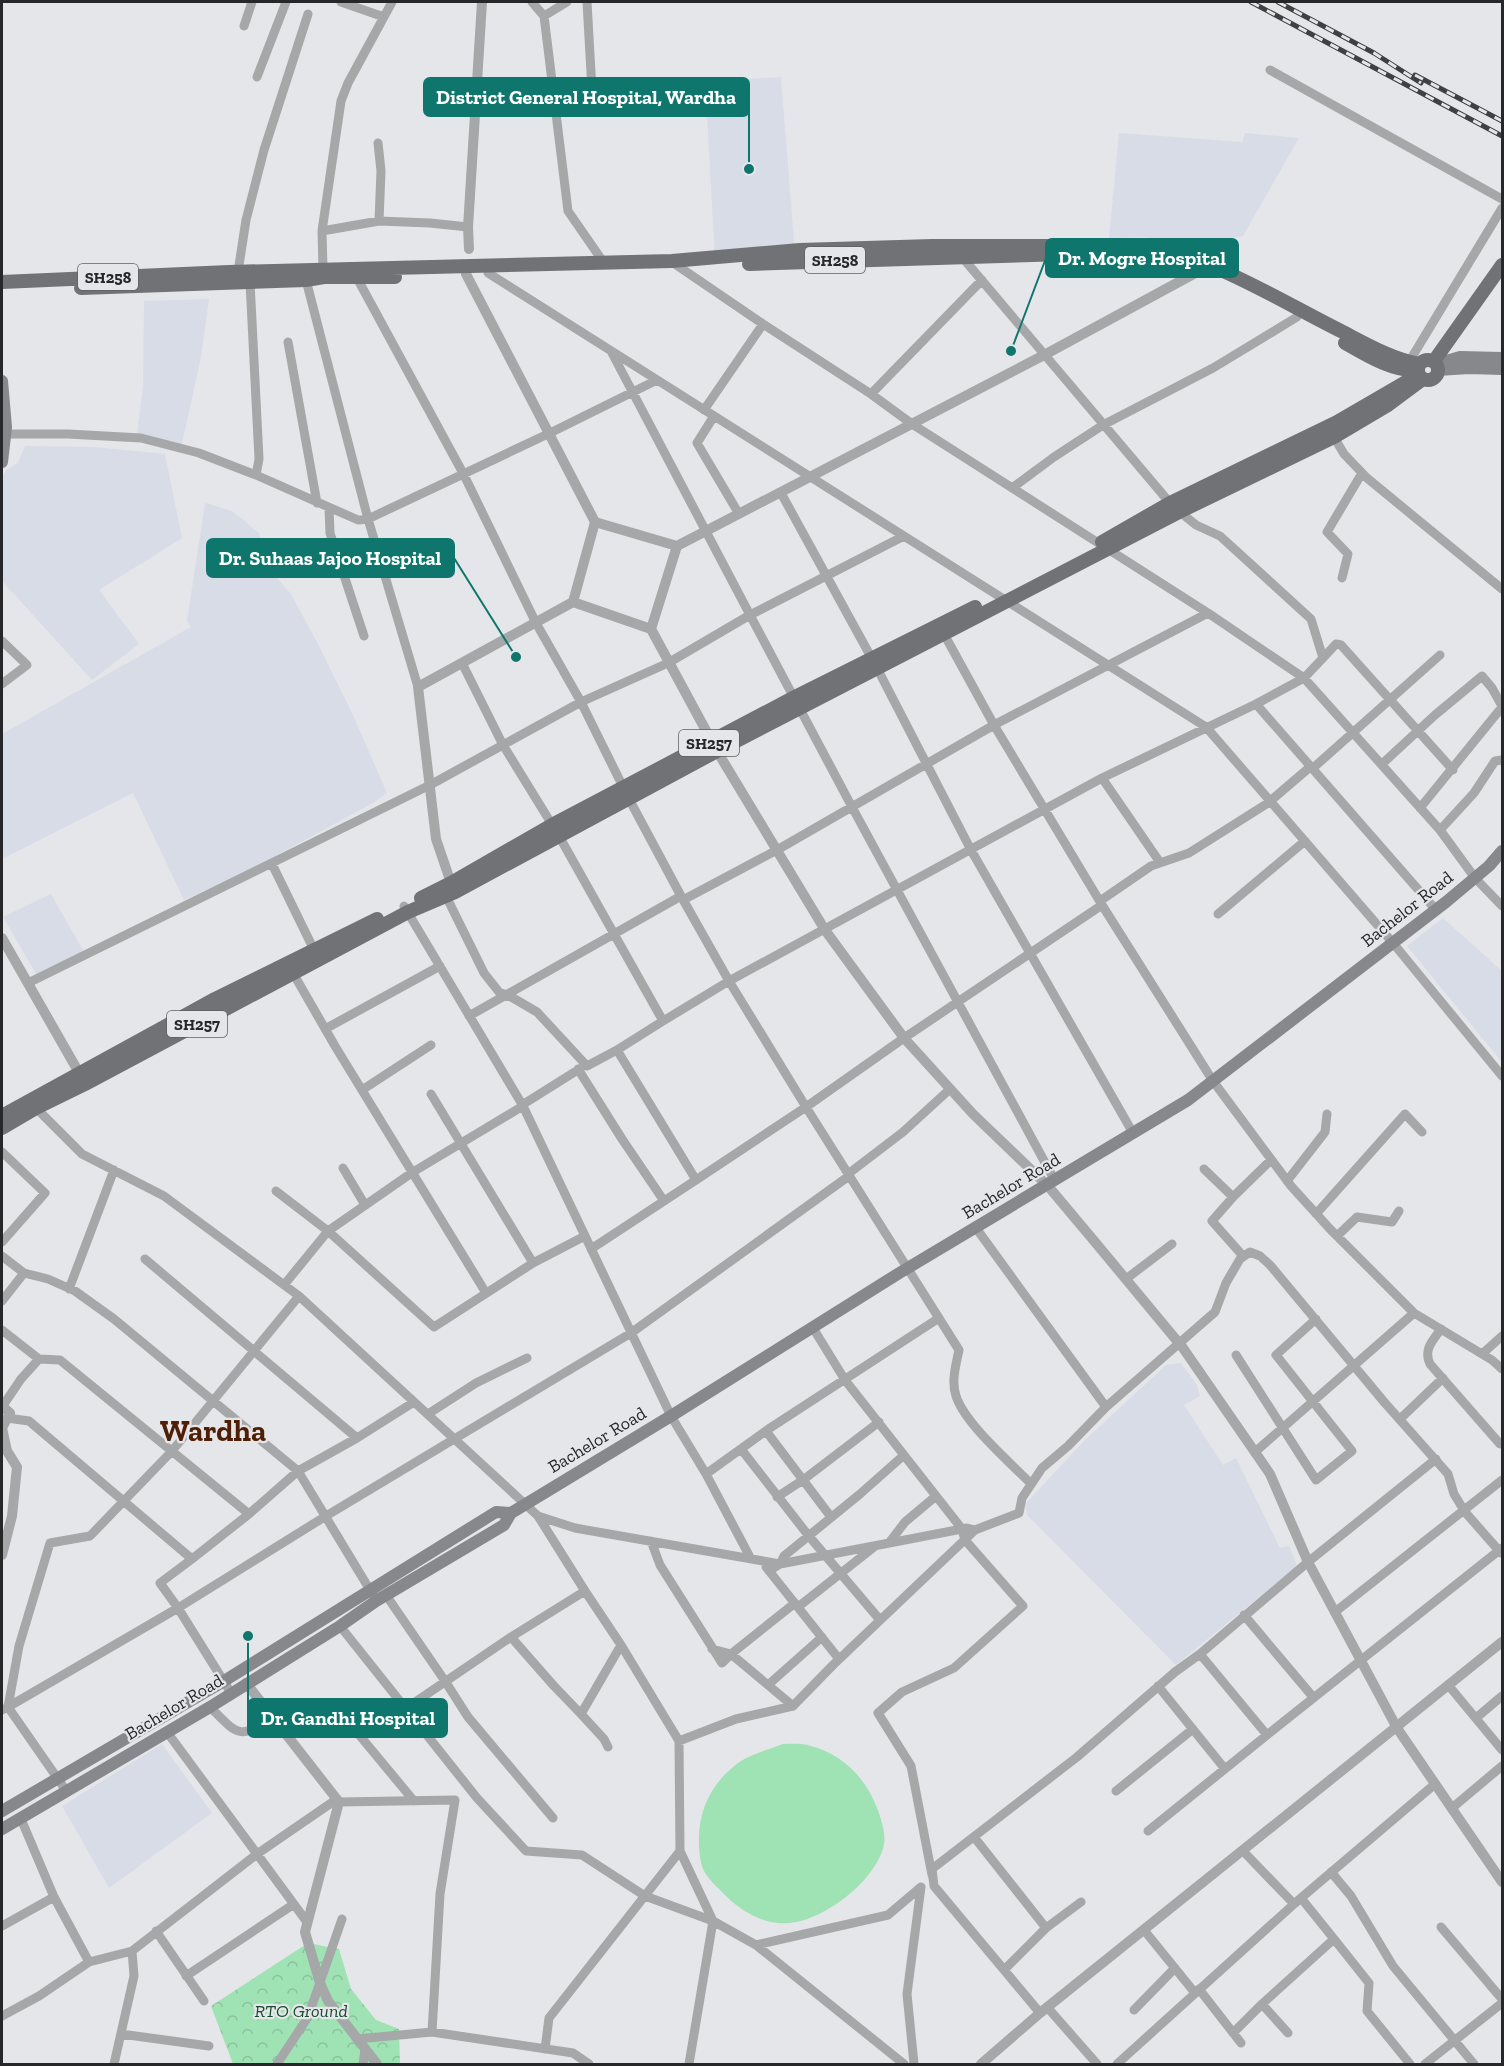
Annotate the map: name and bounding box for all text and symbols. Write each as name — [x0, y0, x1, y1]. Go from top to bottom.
callout: District General Hospital, Wardha — [424, 78, 749, 116]
text: District General Hospital, Wardha — [436, 85, 736, 109]
callout: Dr. Mogre Hospital — [1046, 239, 1238, 277]
text: Dr. Mogre Hospital — [1058, 246, 1226, 270]
road number: SH258 — [805, 247, 865, 273]
road number: SH258 — [78, 264, 138, 290]
callout: Dr. Suhaas Jajoo Hospital — [207, 539, 454, 577]
text: Dr. Suhaas Jajoo Hospital — [219, 546, 442, 570]
road number: SH257 — [679, 730, 739, 756]
street label: Bachelor Road — [1357, 866, 1457, 952]
road number: SH257 — [167, 1011, 227, 1037]
street label: Bachelor Road — [958, 1148, 1064, 1224]
street label: Bachelor Road — [544, 1402, 650, 1478]
district label: Wardha — [160, 1413, 266, 1449]
street label: Bachelor Road — [121, 1669, 227, 1745]
callout: Dr. Gandhi Hospital — [248, 1699, 447, 1737]
text: Dr. Gandhi Hospital — [261, 1706, 436, 1730]
park label: RTO Ground — [254, 2000, 348, 2022]

